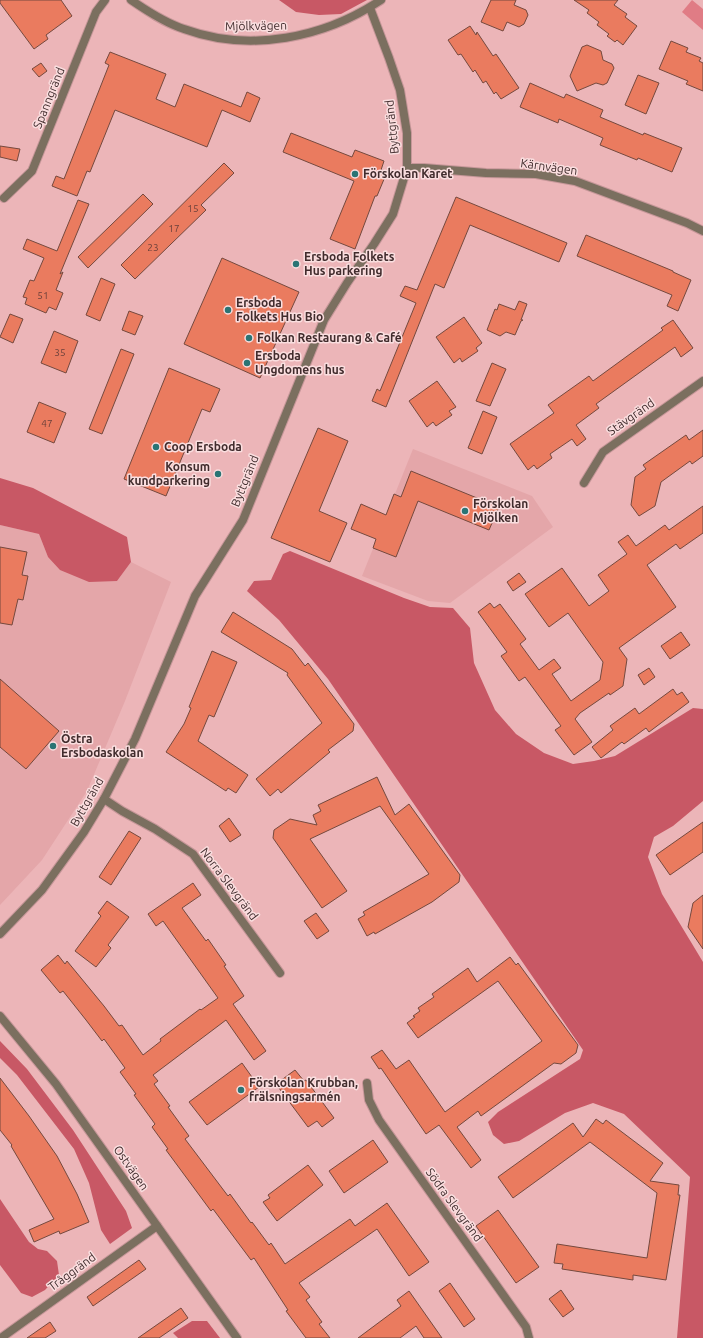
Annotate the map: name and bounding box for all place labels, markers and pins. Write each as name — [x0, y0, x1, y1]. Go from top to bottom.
place label: Förskolan Karet — [363, 167, 453, 180]
marker: Förskolan Karet — [350, 169, 360, 179]
place label: Ersboda Folkets Hus parkering — [304, 250, 395, 277]
marker: Ersboda Folkets Hus parkering — [291, 259, 301, 269]
place label: Ersboda Folkets Hus Bio — [236, 296, 323, 323]
marker: Ersboda Folkets Hus Bio — [223, 305, 233, 315]
place label: Folkan Restaurang & Café — [257, 331, 402, 344]
marker: Folkan Restaurang & Café — [244, 333, 254, 343]
place label: Ersboda Ungdomens hus — [255, 349, 345, 376]
marker: Ersboda Ungdomens hus — [242, 358, 252, 368]
place label: Coop Ersboda — [164, 440, 242, 453]
marker: Coop Ersboda — [151, 442, 161, 452]
place label: Konsum kundparkering — [128, 460, 210, 487]
marker: Konsum kundparkering — [213, 469, 223, 479]
place label: Förskolan Mjölken — [473, 497, 528, 524]
marker: Förskolan Mjölken — [460, 506, 470, 516]
place label: Östra Ersbodaskolan — [61, 731, 143, 759]
marker: Östra Ersbodaskolan — [48, 741, 58, 751]
place label: Förskolan Krubban, frälsningsarmén — [249, 1076, 358, 1103]
marker: Förskolan Krubban, frälsningsarmén — [236, 1085, 246, 1095]

